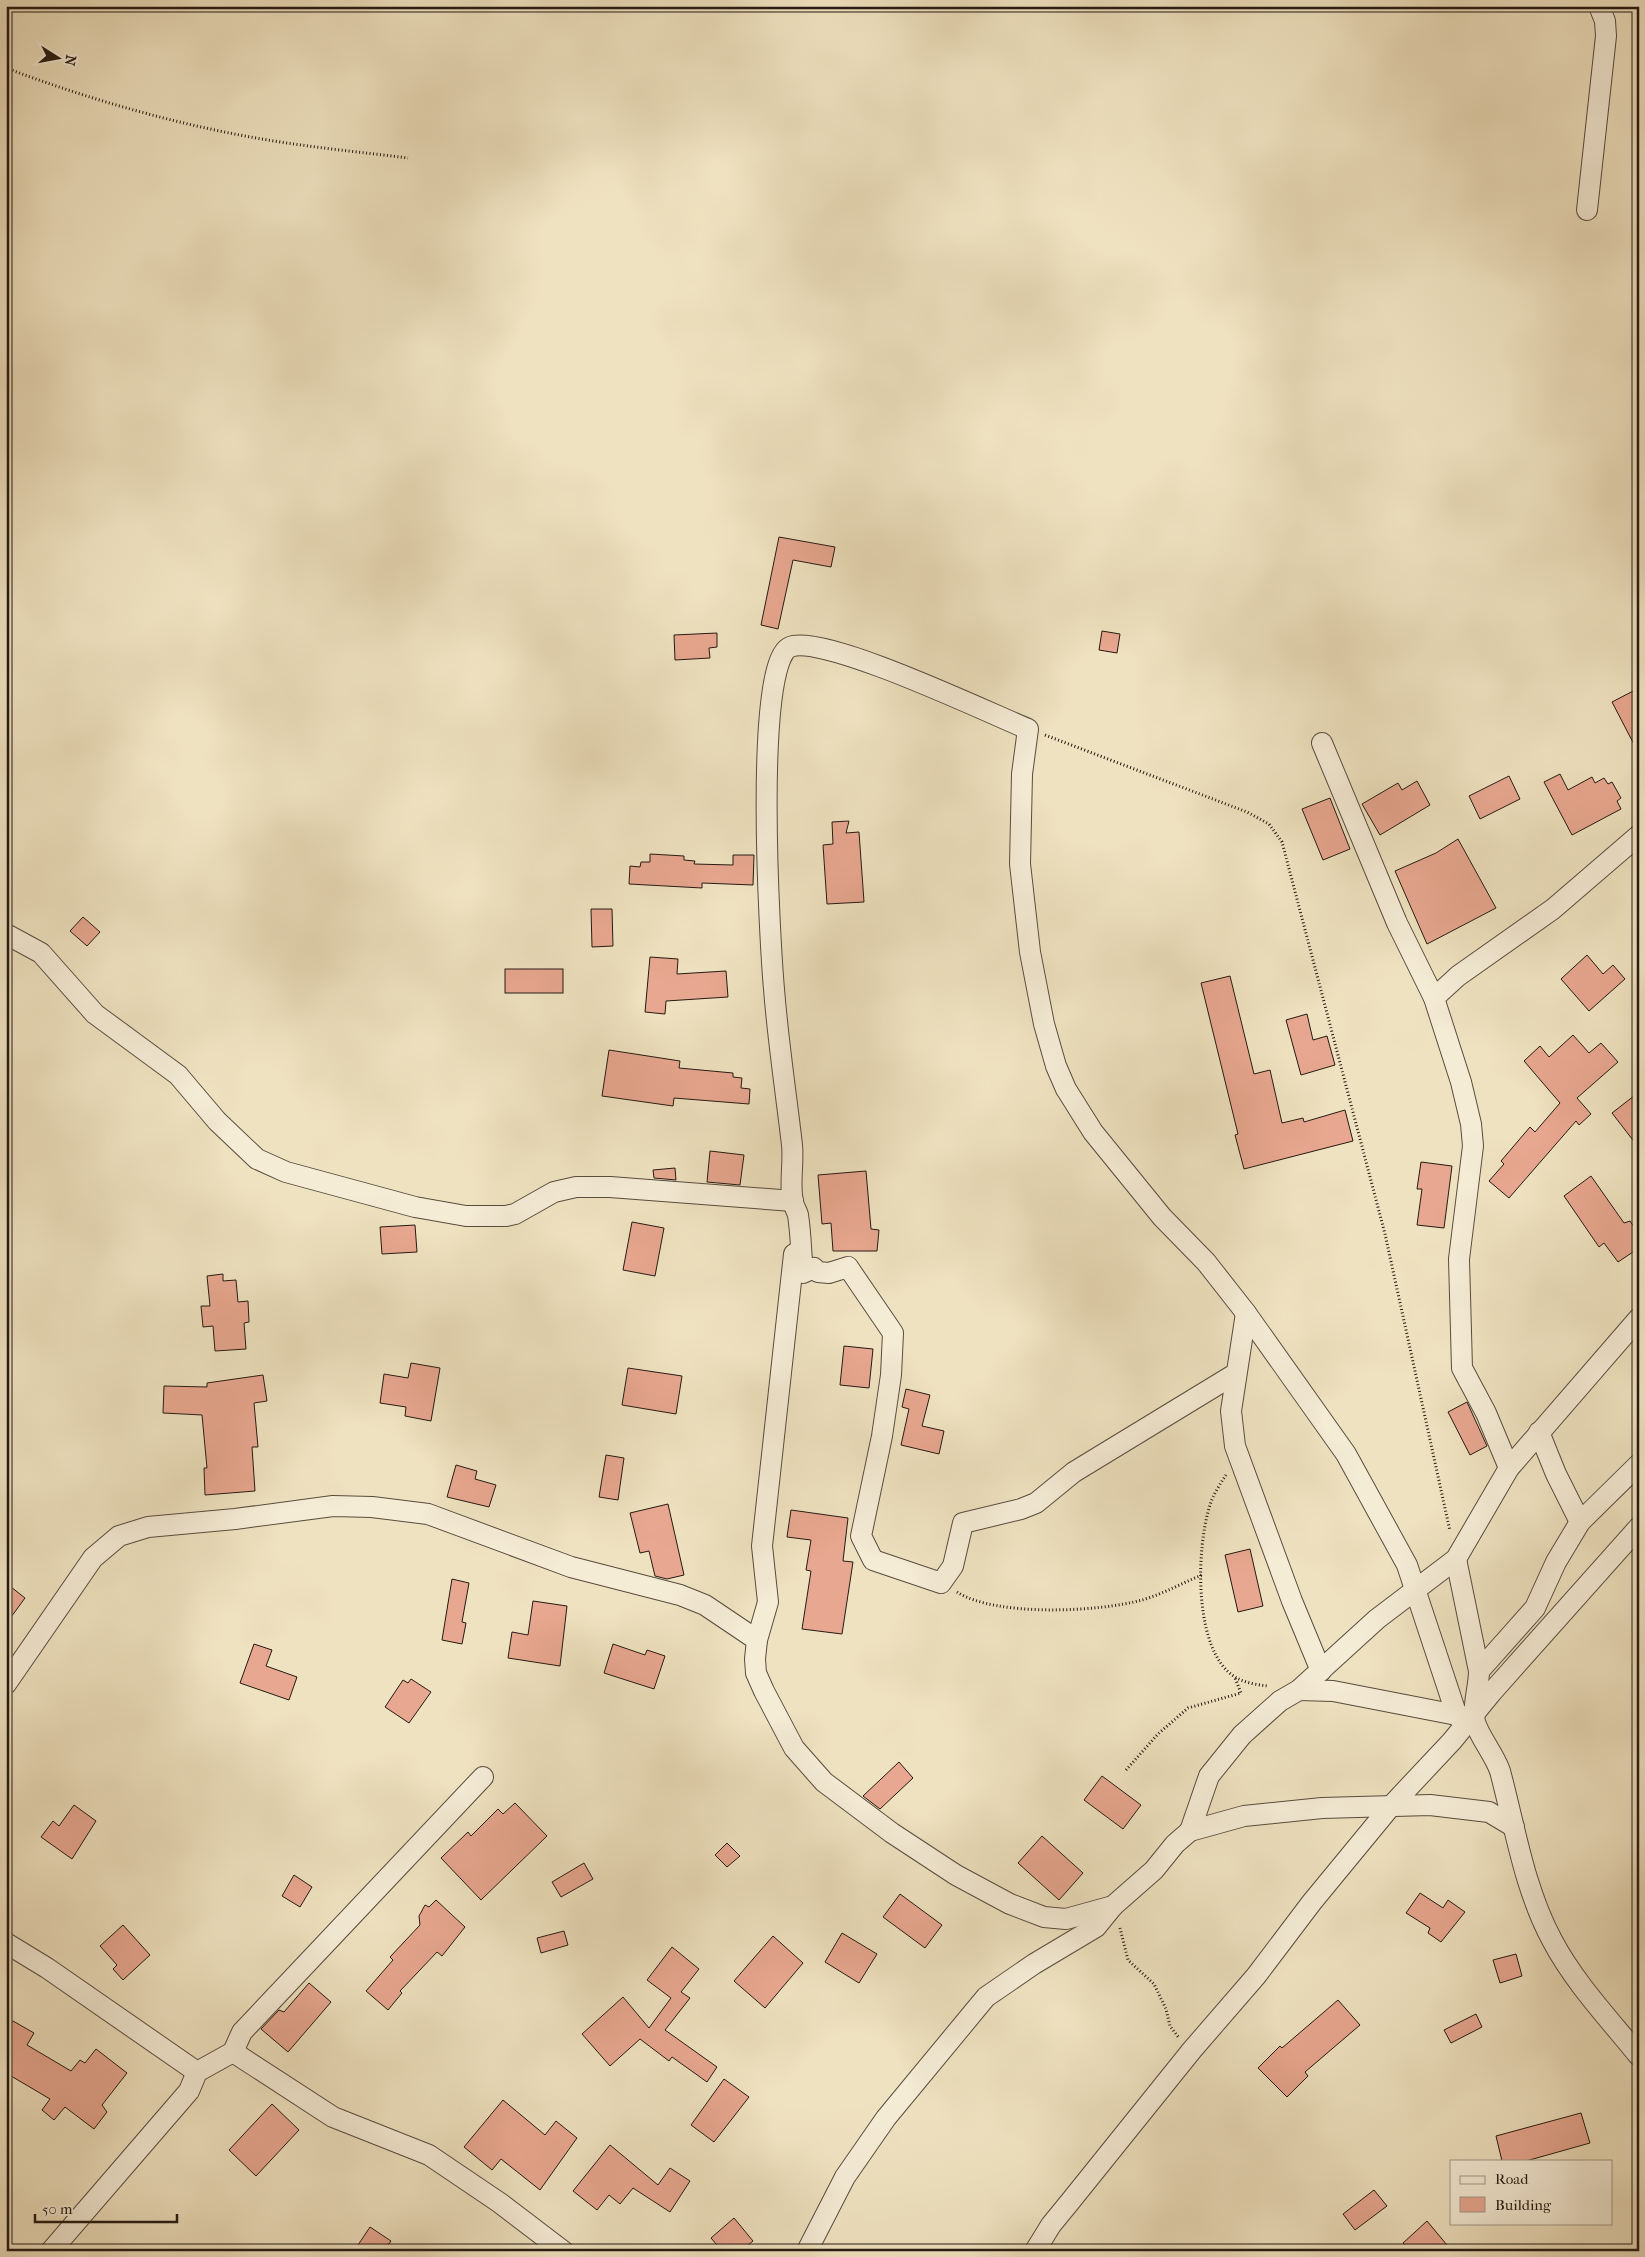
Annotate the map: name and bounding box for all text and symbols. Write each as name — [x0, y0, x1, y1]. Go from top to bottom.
north arrow — [32, 32, 82, 82]
text: N — [61, 54, 80, 68]
legend — [1450, 2160, 1612, 2224]
text: Road — [1495, 2170, 1529, 2188]
scale bar — [35, 2192, 178, 2224]
text: Building — [1495, 2196, 1552, 2214]
text: 50 m — [42, 2200, 73, 2218]

